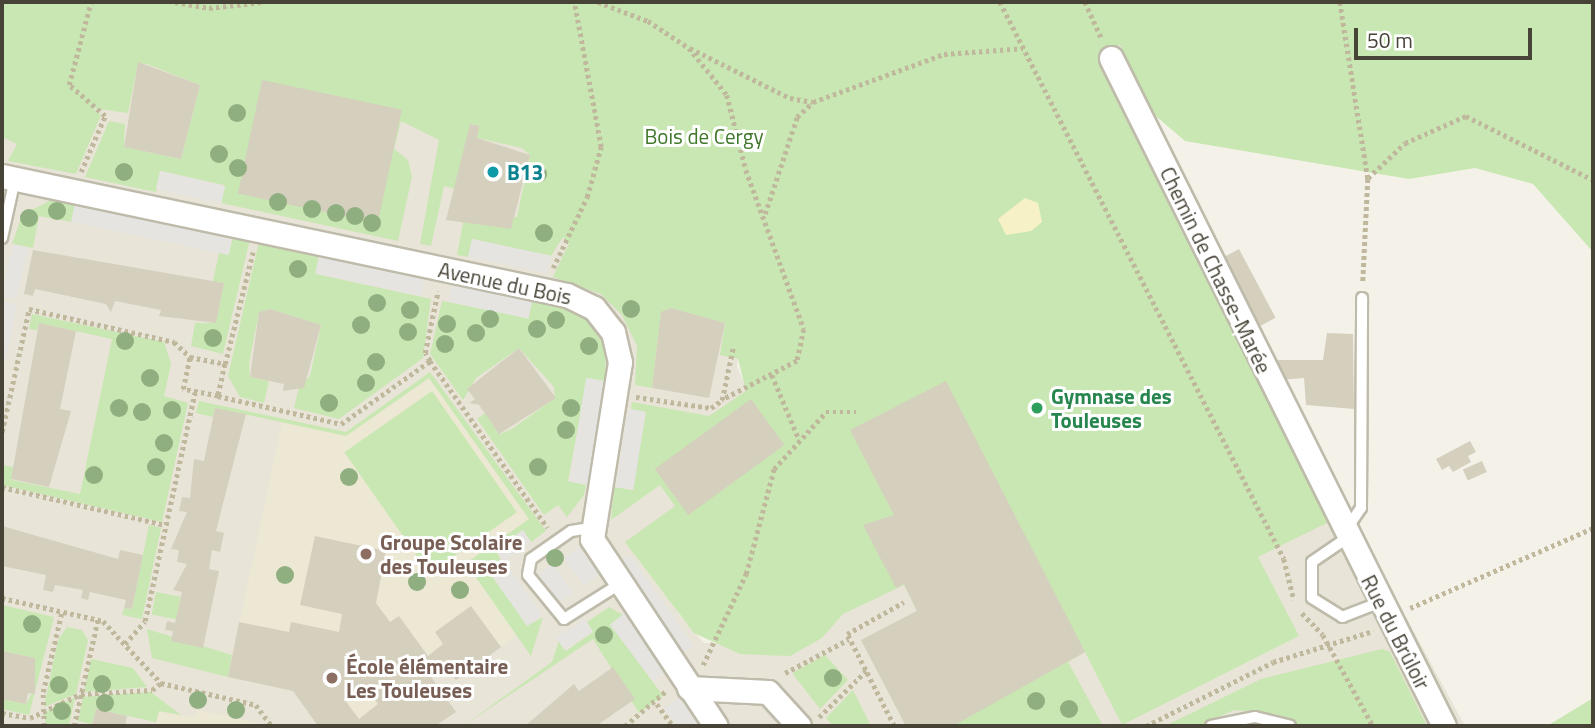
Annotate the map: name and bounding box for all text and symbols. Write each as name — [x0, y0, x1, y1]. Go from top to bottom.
scale bar — [1357, 14, 1536, 58]
text: 50 m — [1367, 24, 1413, 56]
park label: Bois de Cergy — [644, 123, 764, 149]
place label: B13 — [507, 159, 543, 185]
street label: Chemin de Chasse-Marée — [1155, 163, 1277, 377]
marker: B13 — [485, 164, 501, 180]
street label: Avenue du Bois — [436, 257, 574, 309]
place label: Gymnase des Touleuses — [1051, 383, 1172, 433]
marker: Gymnase des Touleuses — [1029, 400, 1045, 416]
place label: Groupe Scolaire des Touleuses — [380, 529, 522, 579]
marker: Groupe Scolaire des Touleuses — [358, 546, 374, 562]
street label: Rue du Brûloir — [1356, 570, 1436, 694]
place label: École élémentaire Les Touleuses — [346, 653, 508, 703]
marker: École élémentaire Les Touleuses — [324, 670, 340, 686]

